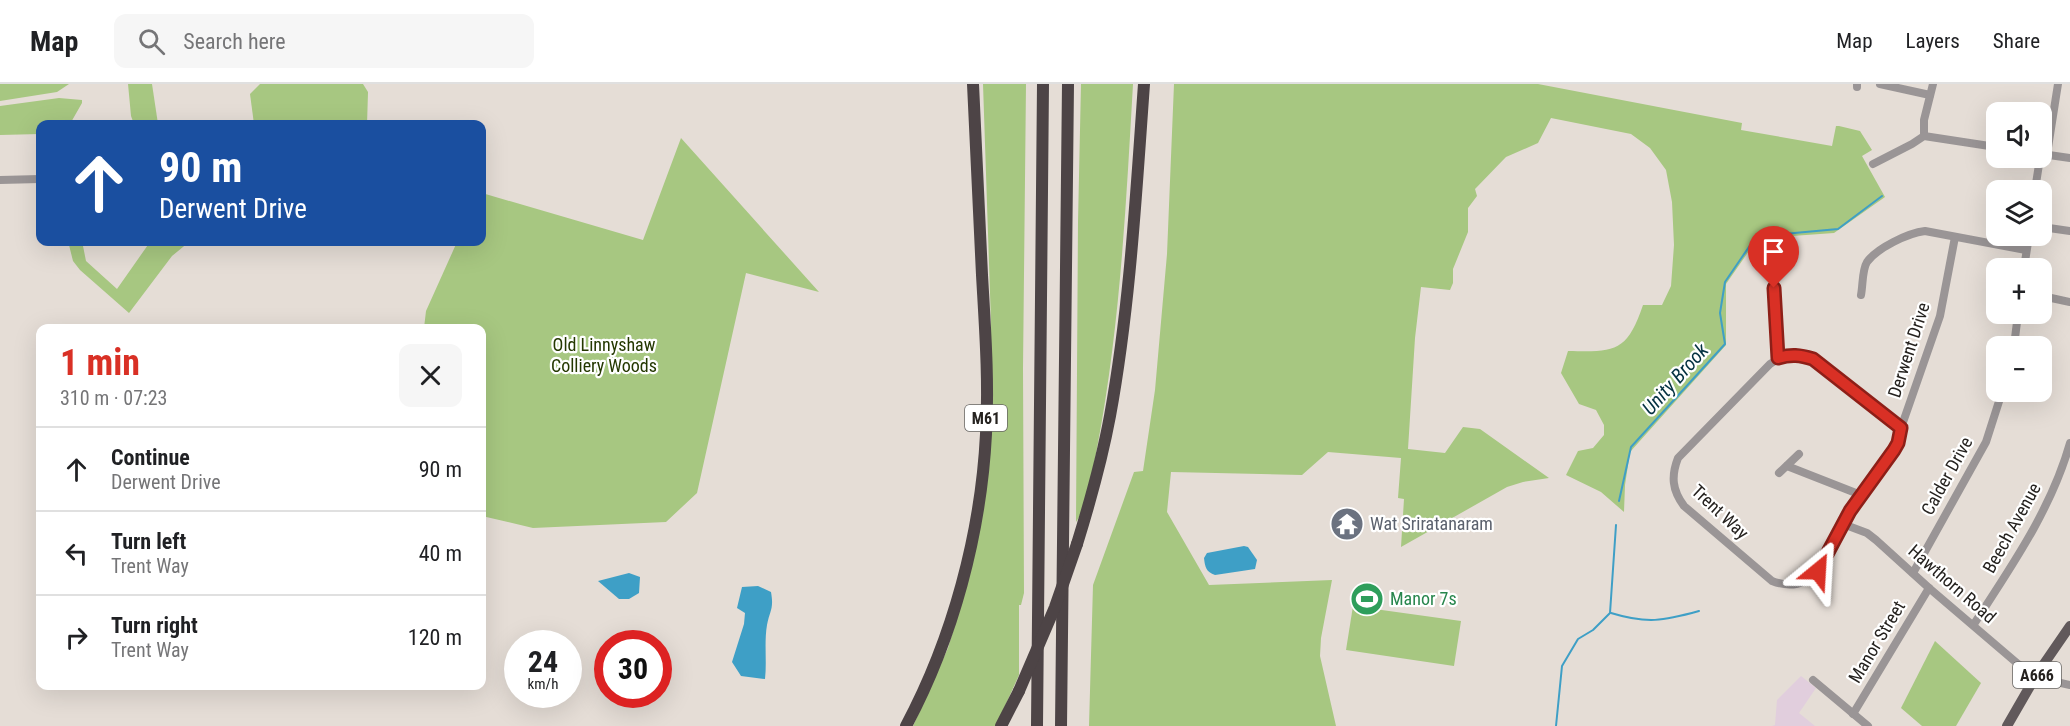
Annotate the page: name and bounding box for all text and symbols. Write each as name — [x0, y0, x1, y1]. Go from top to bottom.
search box — [114, 14, 534, 68]
text: Map — [30, 25, 78, 58]
icon: search — [135, 25, 168, 58]
text: Search here — [183, 29, 286, 54]
text: Map — [1836, 29, 1873, 53]
text: Layers — [1906, 29, 1960, 53]
text: Share — [1993, 29, 2040, 53]
map controls — [1986, 102, 2052, 402]
button: sound — [1986, 102, 2052, 168]
text: 90 m — [159, 143, 242, 192]
icon: ahead — [60, 144, 138, 222]
button: layers — [1986, 180, 2052, 246]
text: Derwent Drive — [159, 193, 307, 225]
pin — [1748, 226, 1799, 288]
icon: arrive — [1757, 235, 1790, 268]
button: + — [1986, 258, 2052, 324]
street label: Derwent Drive — [1883, 300, 1934, 400]
park label: Old Linnyshaw Colliery Woods — [551, 334, 657, 376]
button: − — [1986, 336, 2052, 402]
water label: Unity Brook — [1637, 337, 1714, 420]
text: 1 min — [60, 342, 140, 384]
button: close — [399, 344, 462, 407]
text: 310 m · 07:23 — [60, 386, 167, 410]
road number: M61 — [965, 405, 1007, 431]
street label: Calder Drive — [1917, 433, 1977, 518]
text: Continue — [111, 445, 190, 470]
icon: ahead — [60, 453, 93, 486]
text: 90 m — [419, 457, 462, 482]
text: Derwent Drive — [111, 470, 221, 494]
street label: Beech Avenue — [1978, 479, 2045, 576]
street label: Trent Way — [1688, 480, 1753, 544]
temple icon: Wat Sriratanaram — [1329, 506, 1365, 542]
place label: Wat Sriratanaram — [1370, 513, 1493, 534]
text: Turn left — [111, 529, 186, 554]
icon: left — [60, 537, 93, 570]
position arrow — [1786, 539, 1850, 603]
street label: Hawthorn Road — [1904, 540, 2000, 627]
text: 40 m — [419, 541, 462, 566]
text: Trent Way — [111, 554, 189, 578]
sports icon: Manor 7s — [1349, 581, 1385, 617]
place label: Manor 7s — [1390, 588, 1457, 609]
street label: Manor Street — [1844, 597, 1909, 686]
text: Turn right — [111, 613, 198, 638]
icon: right — [60, 621, 93, 654]
text: 120 m — [408, 625, 462, 650]
speed limit sign: 30 — [594, 630, 672, 708]
text: Trent Way — [111, 638, 189, 662]
text: 24 — [528, 644, 558, 679]
road number: A666 — [2013, 662, 2061, 688]
text: km/h — [528, 675, 558, 693]

